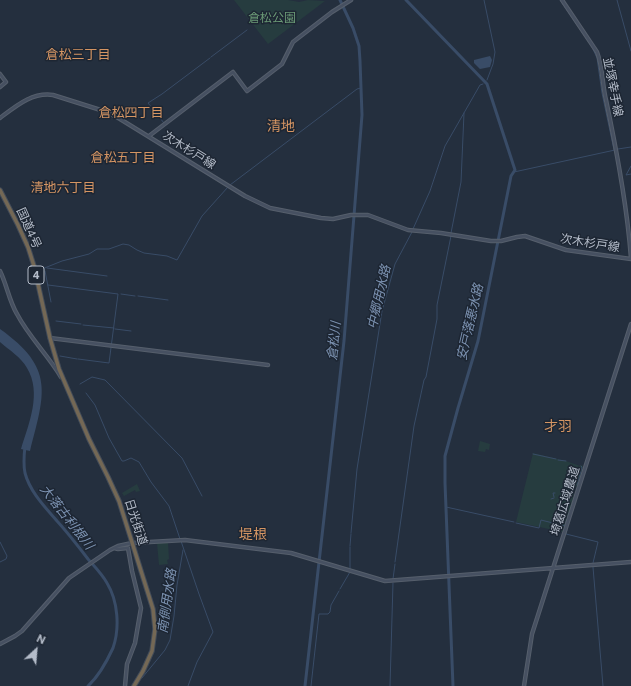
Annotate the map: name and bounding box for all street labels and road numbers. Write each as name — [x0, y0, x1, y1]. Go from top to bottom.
street label: 並塚幸手線 — [600, 56, 626, 118]
street label: 次木杉戸線 — [160, 128, 218, 172]
street label: 国道4号 — [14, 205, 44, 251]
street label: 次木杉戸線 — [559, 231, 621, 255]
road number: 4 — [28, 266, 44, 284]
street label: 埼葛広域農道 — [548, 464, 582, 538]
street label: 日光街道 — [122, 497, 150, 547]

